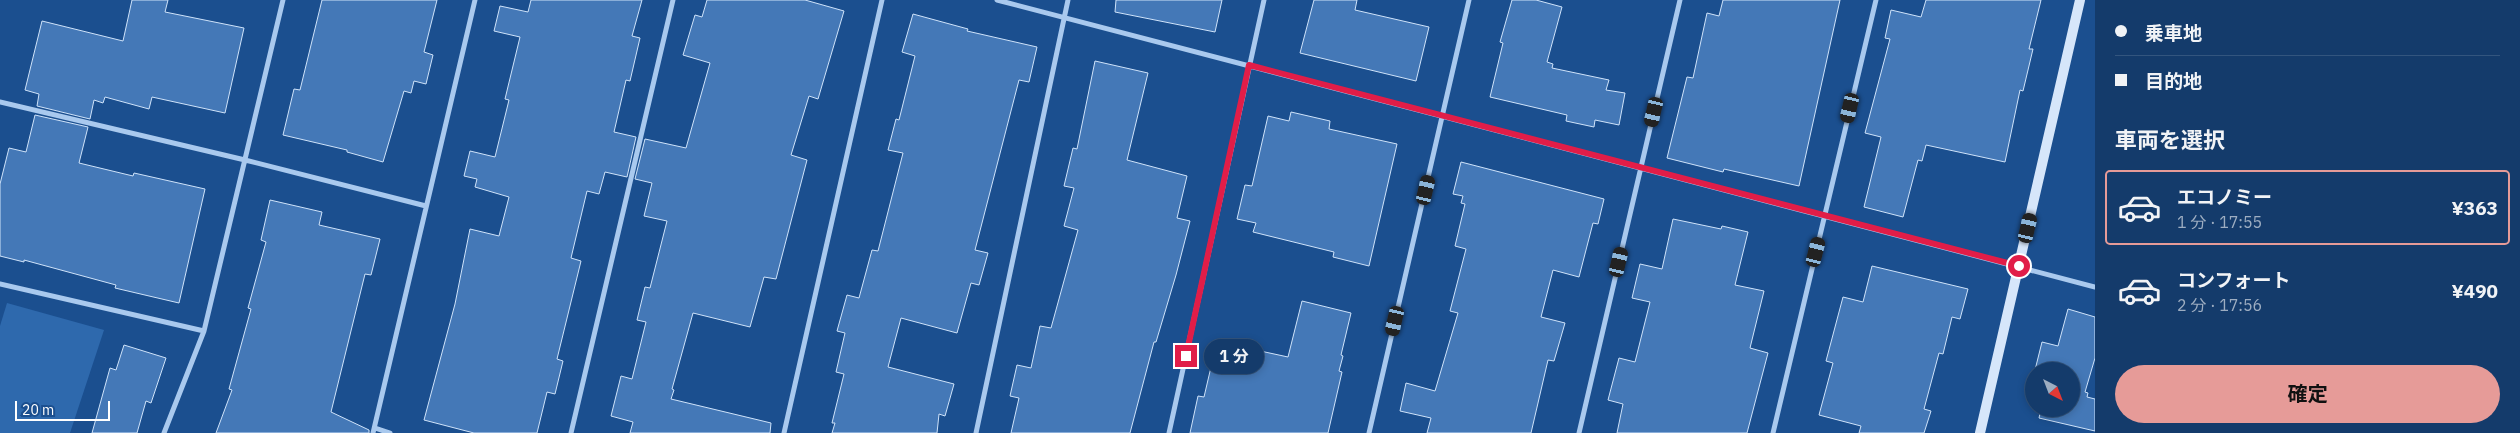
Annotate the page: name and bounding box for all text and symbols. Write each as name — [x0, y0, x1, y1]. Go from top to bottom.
text: 乗車地 — [2145, 21, 2202, 45]
text: 目的地 — [2145, 69, 2202, 93]
car — [1839, 92, 1860, 124]
car — [1643, 96, 1664, 128]
text: 車両を選択 — [2115, 125, 2225, 154]
car — [1415, 174, 1436, 206]
icon: car — [2117, 185, 2162, 230]
text: エコノミー — [2177, 185, 2272, 209]
text: ¥363 — [2451, 196, 2498, 220]
car — [2017, 212, 2038, 244]
text: 1 分 · 17:55 — [2177, 212, 2262, 232]
car — [1805, 236, 1826, 268]
car — [1608, 246, 1629, 278]
route start — [2008, 255, 2030, 277]
icon: car — [2117, 268, 2162, 313]
text: コンフォート — [2177, 268, 2290, 292]
text: ¥490 — [2451, 279, 2498, 303]
text: 2 分 · 17:56 — [2177, 295, 2262, 315]
car — [1384, 305, 1405, 337]
callout: 1 分 — [1204, 338, 1264, 374]
route end — [1175, 345, 1197, 367]
text: 1 分 — [1219, 346, 1249, 366]
north arrow — [2025, 362, 2080, 418]
map controls — [2025, 362, 2080, 417]
button: 確定 — [2115, 365, 2500, 423]
scale bar — [15, 398, 110, 421]
text: 20 m — [22, 401, 54, 419]

